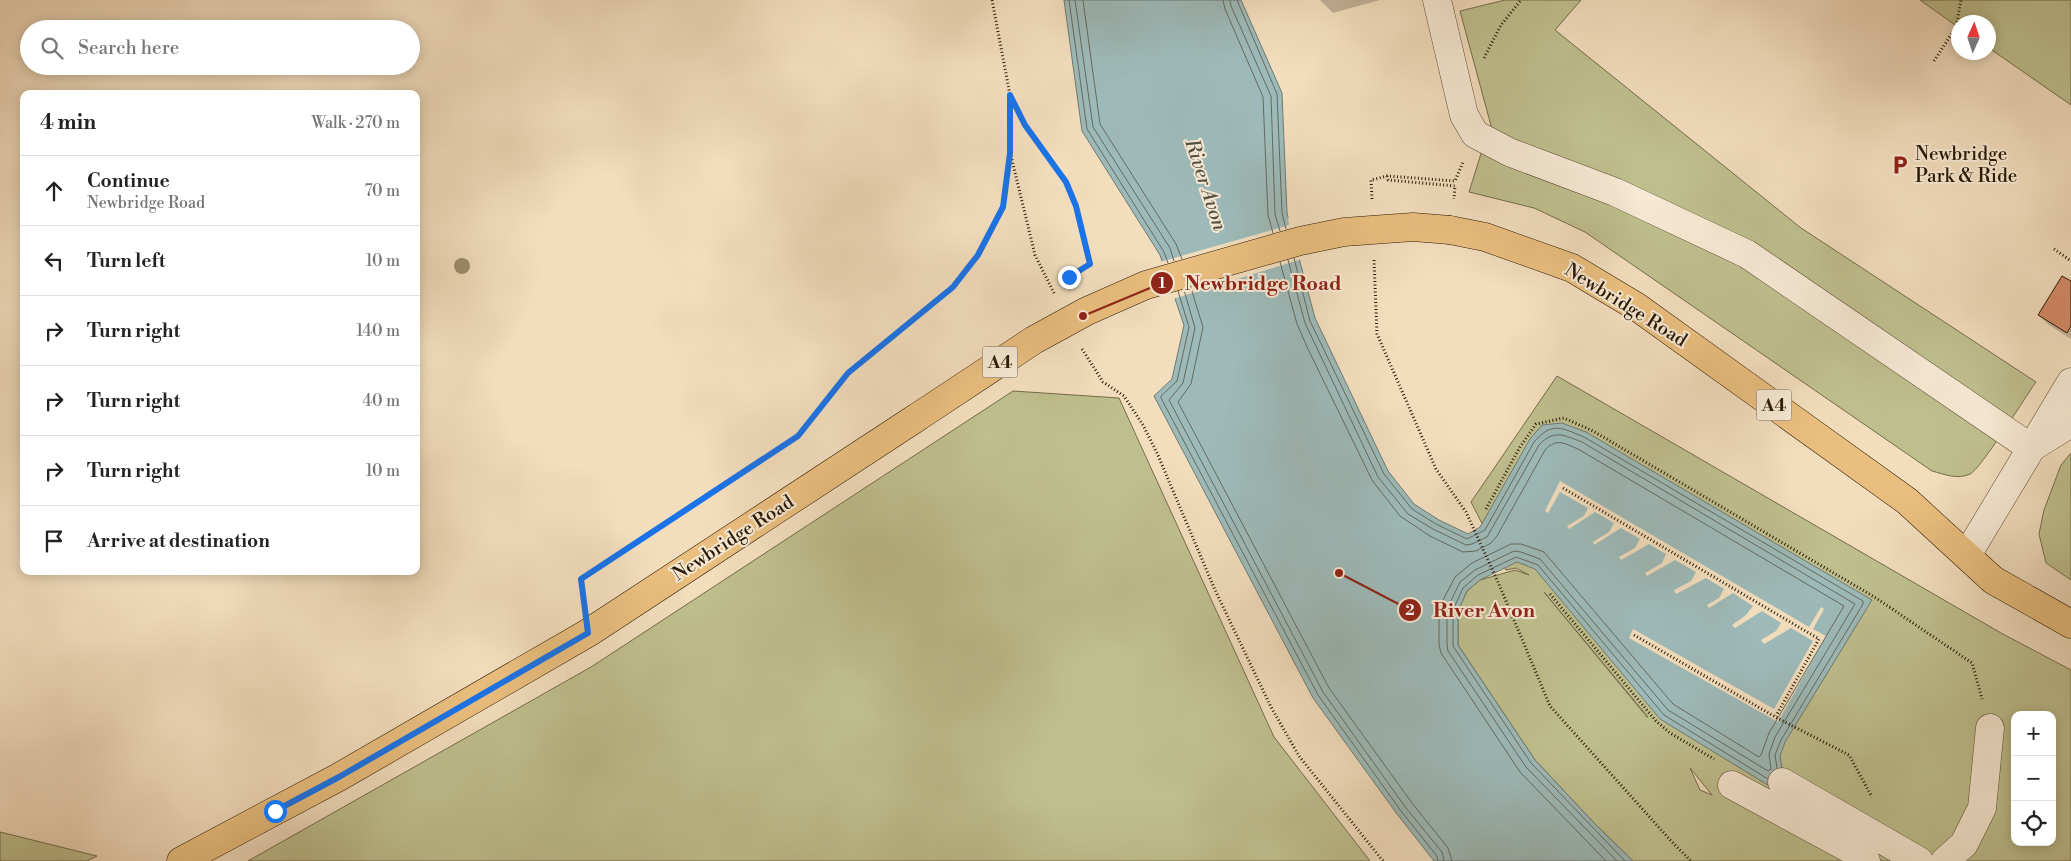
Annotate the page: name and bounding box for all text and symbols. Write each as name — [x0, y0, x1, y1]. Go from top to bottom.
north arrow — [1951, 15, 1996, 60]
search box — [20, 20, 420, 75]
icon: search — [38, 34, 66, 62]
text: Search here — [78, 36, 179, 60]
text: 4 min — [40, 110, 96, 136]
text: Walk · 270 m — [311, 113, 400, 133]
water label: River Avon — [1178, 135, 1232, 235]
place label: Newbridge Park & Ride — [1915, 142, 2017, 188]
parking icon: Newbridge Park & Ride — [1889, 154, 1911, 176]
text: Continue — [87, 169, 170, 193]
icon: ahead — [40, 177, 68, 205]
text: 70 m — [364, 181, 400, 201]
text: Newbridge Road — [87, 193, 205, 213]
icon: left — [40, 247, 68, 275]
text: Turn left — [87, 249, 166, 273]
text: 10 m — [366, 251, 400, 271]
street label: Newbridge Road — [1560, 258, 1692, 352]
callout: Newbridge Road — [1150, 265, 1352, 300]
route end — [1058, 266, 1081, 289]
text: Newbridge Road — [1184, 272, 1342, 297]
text: 1 — [1158, 274, 1166, 293]
icon: right — [40, 317, 68, 345]
text: Turn right — [87, 319, 180, 343]
text: 140 m — [356, 321, 400, 341]
road number: A4 — [982, 347, 1018, 378]
icon: right — [40, 387, 68, 415]
text: Turn right — [87, 389, 180, 413]
road number: A4 — [1756, 390, 1792, 420]
text: 40 m — [363, 391, 400, 411]
icon: right — [40, 457, 68, 485]
text: Turn right — [87, 459, 180, 483]
text: 10 m — [366, 461, 400, 481]
street label: Newbridge Road — [668, 490, 799, 586]
icon: arrive — [40, 527, 68, 555]
text: Arrive at destination — [87, 529, 270, 553]
callout: River Avon — [1398, 593, 1545, 628]
text: River Avon — [1433, 599, 1536, 624]
text: 2 — [1405, 601, 1415, 620]
map controls — [2011, 711, 2056, 846]
button: + — [2011, 711, 2056, 756]
button: − — [2011, 756, 2056, 801]
route start — [264, 800, 287, 823]
button: locate — [2011, 801, 2056, 846]

